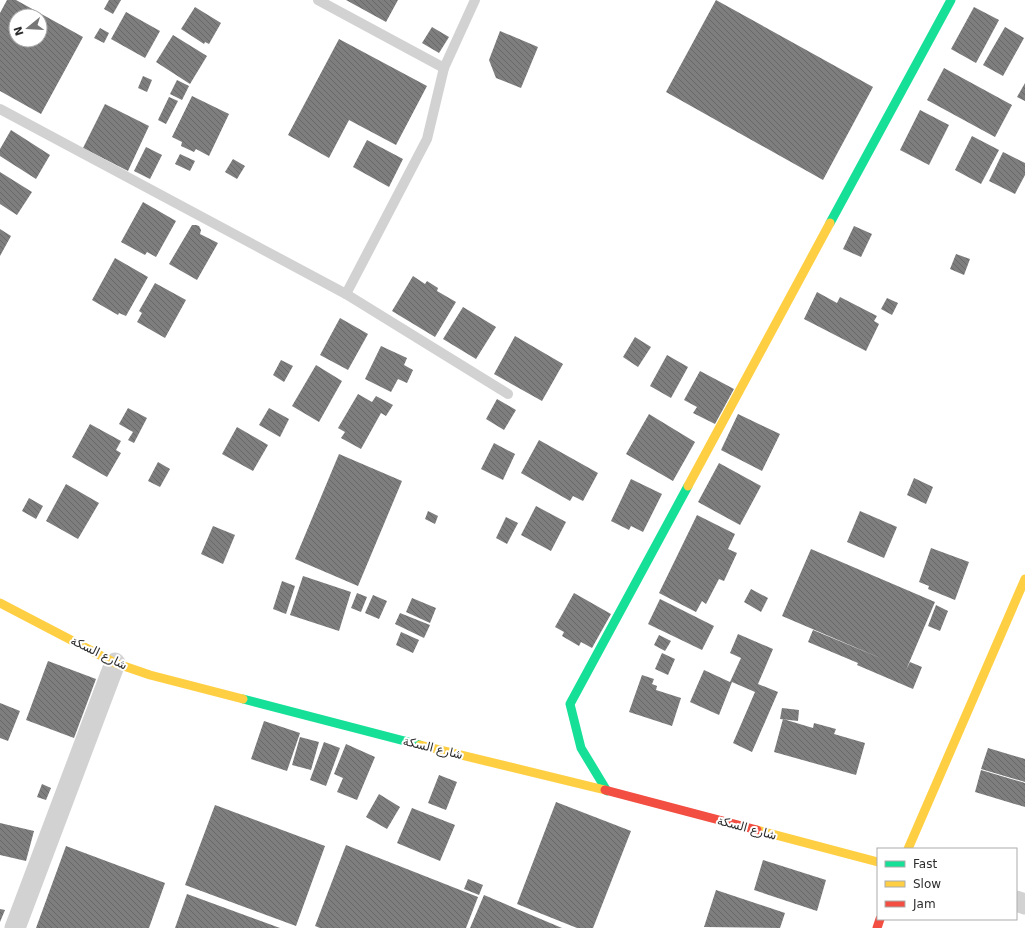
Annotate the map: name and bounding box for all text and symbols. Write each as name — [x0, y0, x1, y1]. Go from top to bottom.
north arrow — [8, 8, 48, 48]
text: N — [11, 25, 27, 37]
street label: شارع السكة — [68, 633, 130, 674]
street label: شارع السكة — [401, 734, 464, 763]
street label: شارع السكة — [715, 813, 778, 844]
legend — [877, 848, 1017, 920]
text: Fast — [913, 857, 937, 871]
text: Slow — [913, 877, 941, 891]
text: Jam — [912, 897, 936, 911]

